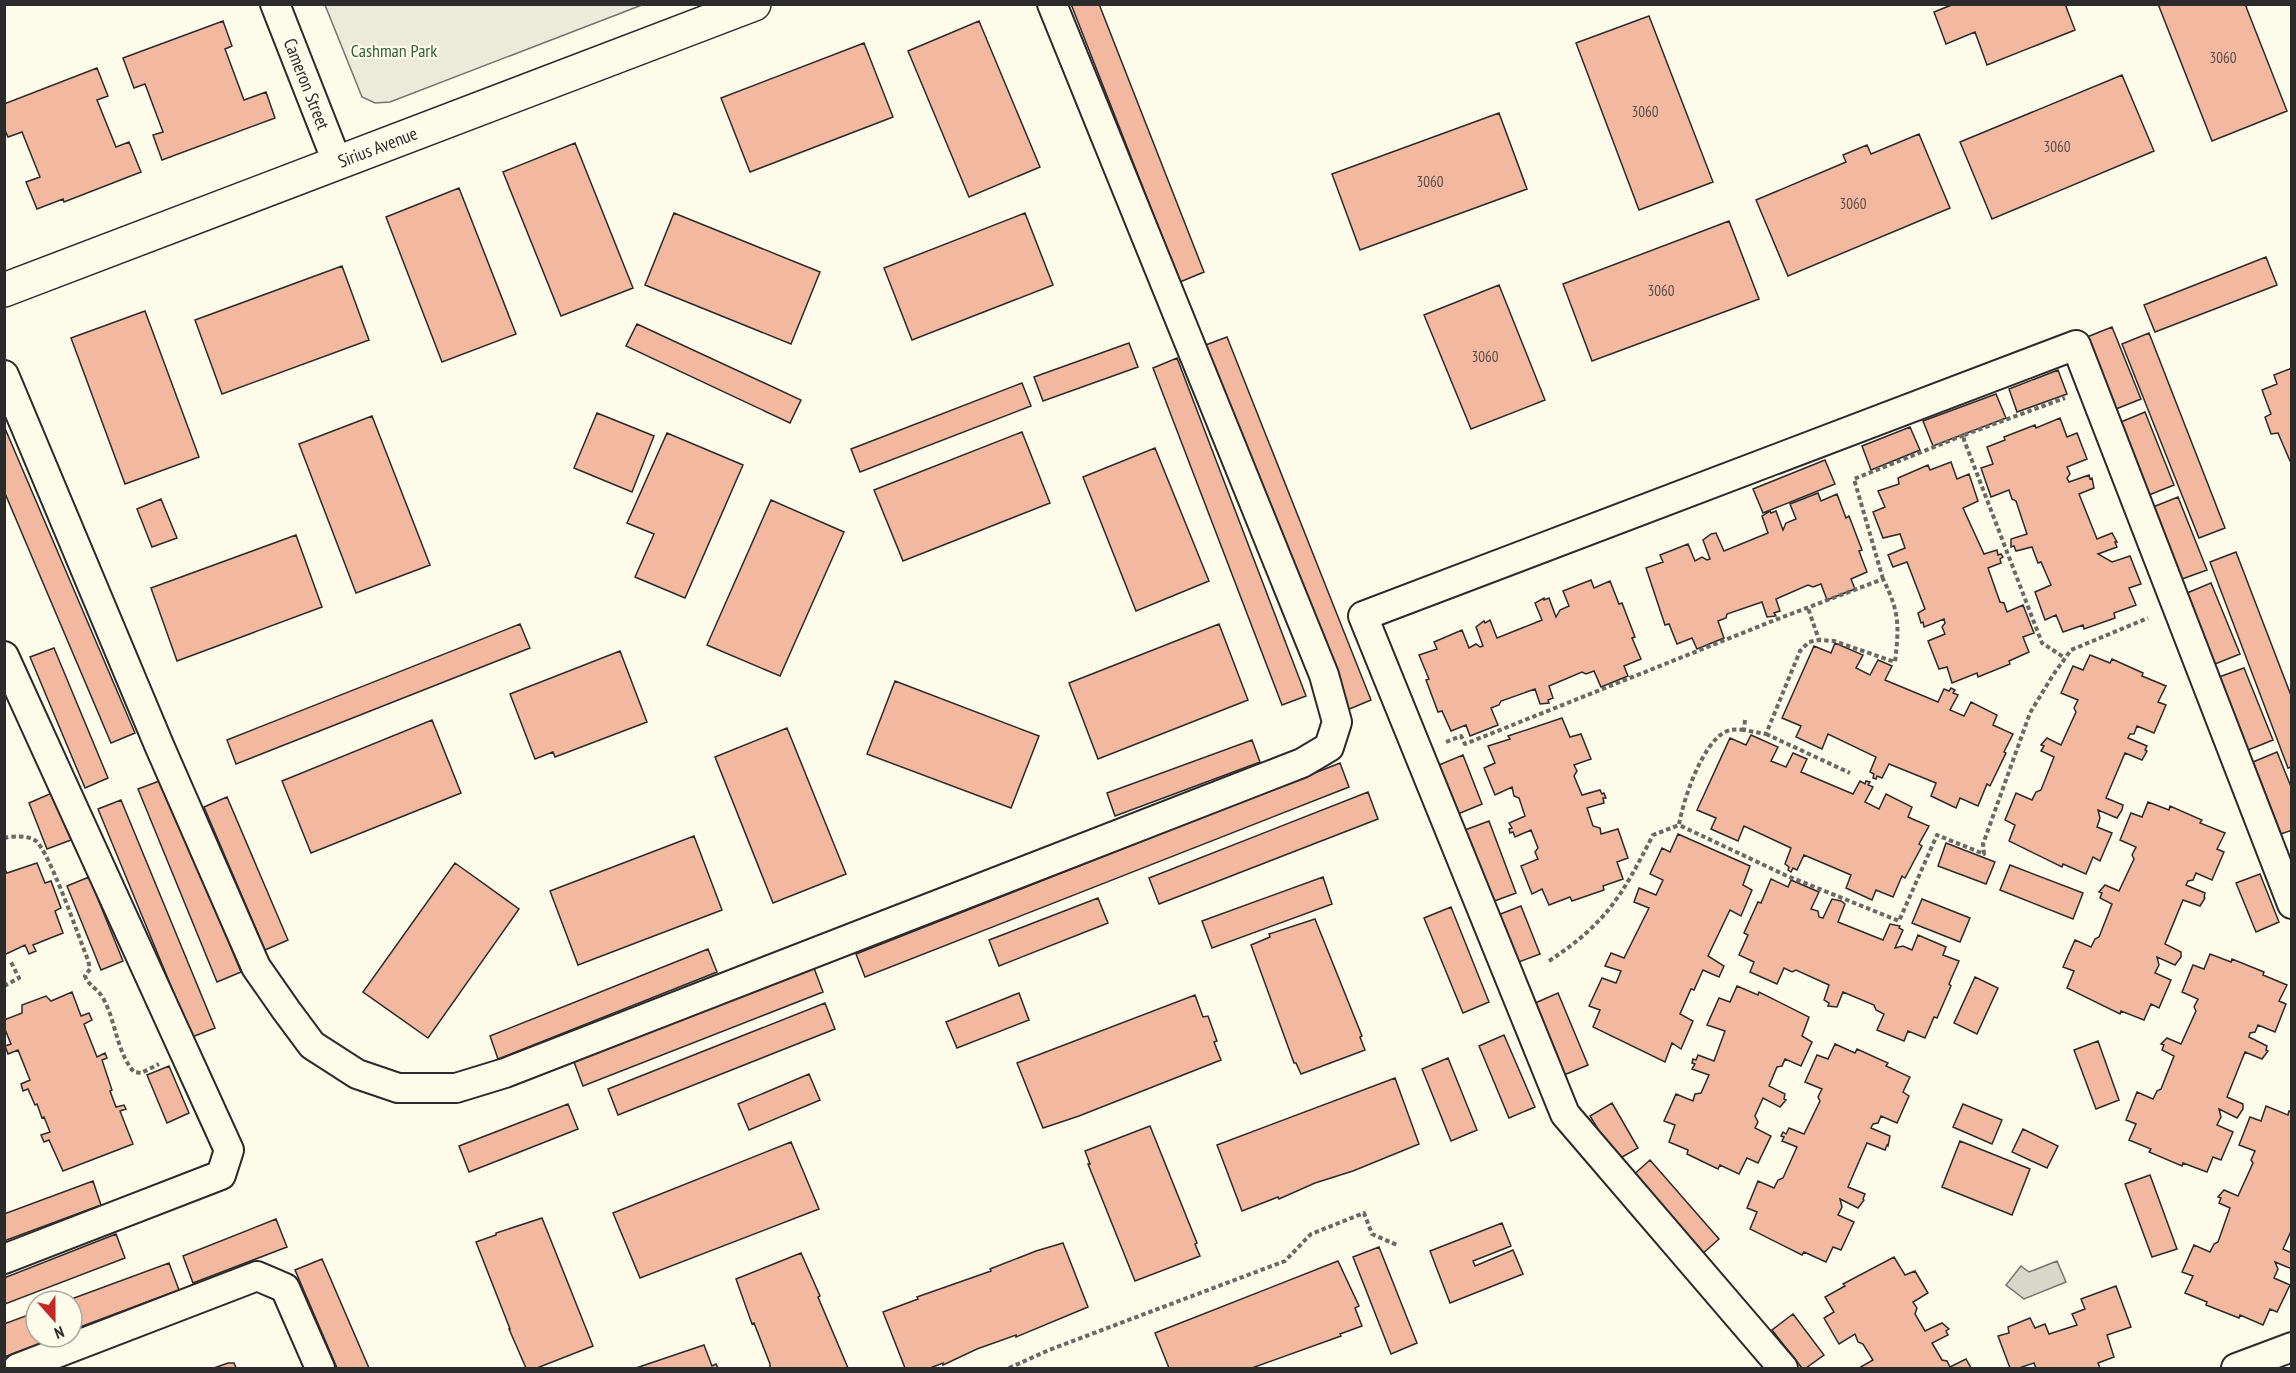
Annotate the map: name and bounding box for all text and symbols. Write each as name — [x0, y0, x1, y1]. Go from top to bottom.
street label: Cameron Street — [279, 35, 335, 133]
park label: Cashman Park — [351, 39, 437, 62]
house number: 3060 — [2209, 48, 2237, 67]
house number: 3060 — [1631, 102, 1659, 121]
street label: Sirius Avenue — [335, 121, 421, 173]
house number: 3060 — [2043, 137, 2071, 156]
house number: 3060 — [1416, 172, 1444, 191]
house number: 3060 — [1839, 194, 1867, 213]
house number: 3060 — [1647, 281, 1675, 300]
house number: 3060 — [1471, 347, 1499, 366]
north arrow — [24, 1289, 84, 1349]
text: N — [52, 1322, 67, 1344]

